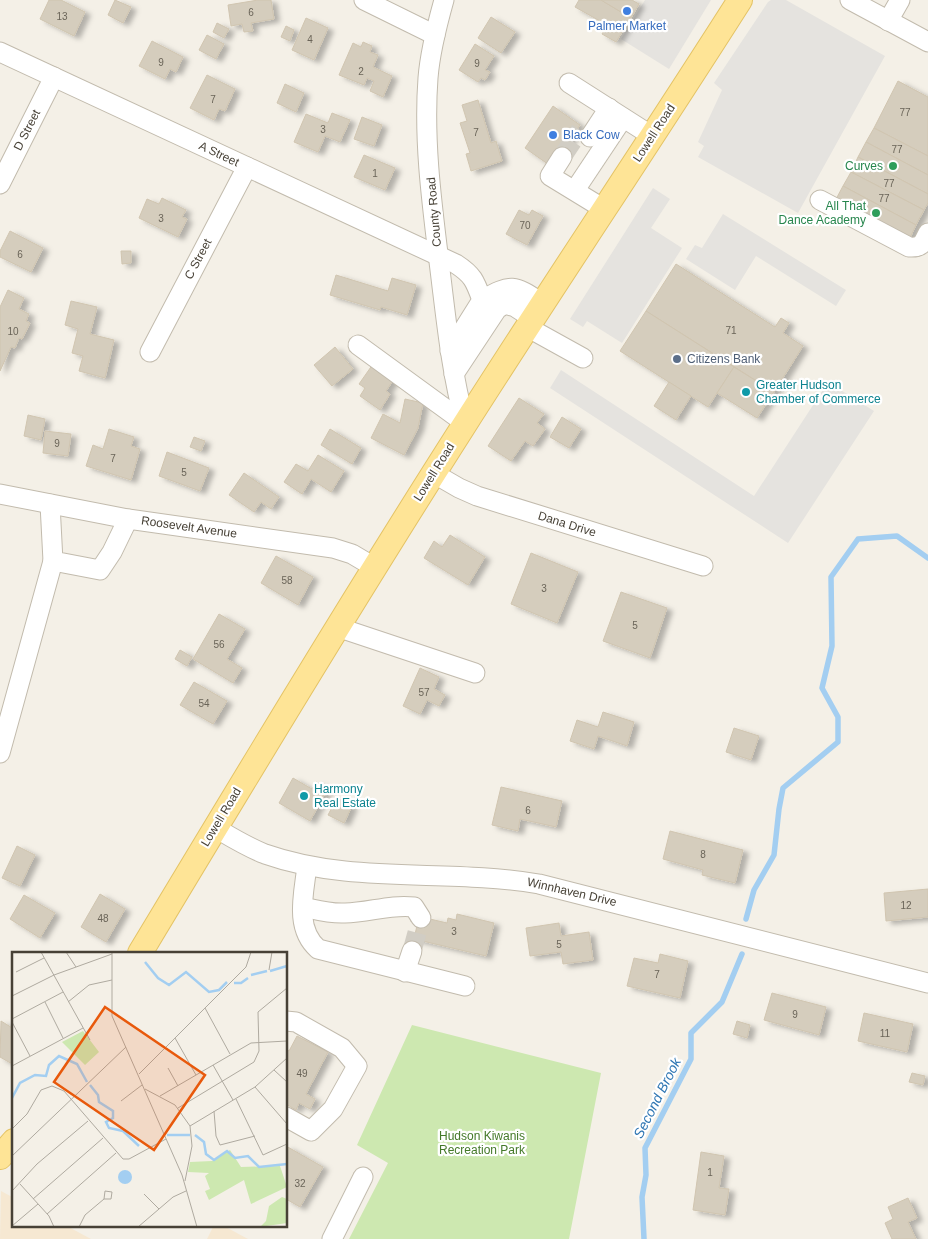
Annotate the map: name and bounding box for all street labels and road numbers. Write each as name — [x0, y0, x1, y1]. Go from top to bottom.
street label: Lowell Road — [630, 101, 678, 165]
street label: D Street — [11, 107, 44, 153]
street label: A Street — [197, 139, 242, 170]
street label: County Road — [424, 176, 444, 248]
street label: C Street — [181, 236, 215, 282]
street label: Lowell Road — [411, 440, 457, 504]
street label: Dana Drive — [536, 509, 598, 540]
street label: Roosevelt Avenue — [140, 513, 238, 541]
street label: Lowell Road — [198, 785, 244, 849]
street label: Winnhaven Drive — [526, 875, 618, 909]

